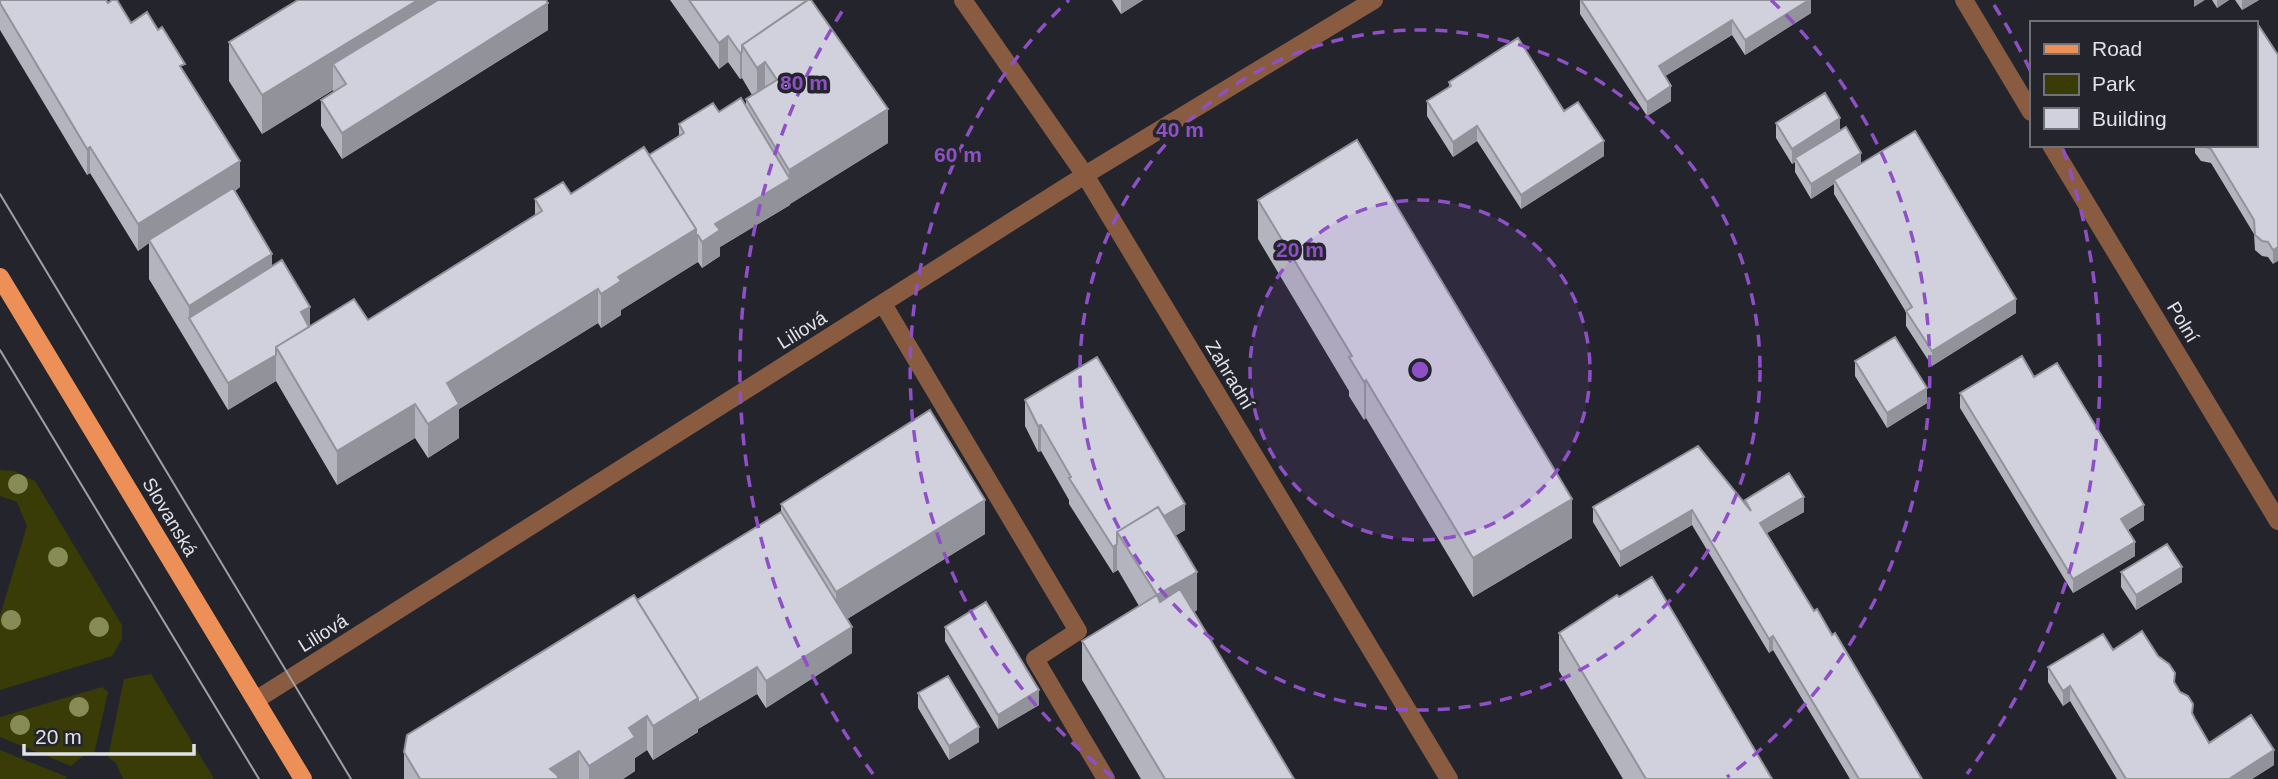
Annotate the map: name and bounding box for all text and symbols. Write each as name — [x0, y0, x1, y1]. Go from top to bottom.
legend — [2030, 21, 2257, 147]
text: Road — [2092, 37, 2142, 60]
text: 80 m — [780, 71, 828, 94]
text: Park — [2092, 72, 2136, 95]
text: Building — [2092, 107, 2167, 130]
text: 40 m — [1156, 118, 1204, 141]
text: 60 m — [934, 143, 982, 166]
text: 20 m — [1276, 238, 1324, 261]
street label: Polní — [2163, 298, 2204, 347]
street label: Liliová — [774, 307, 831, 353]
street label: Zahradní — [1201, 337, 1259, 414]
centre of rings — [1408, 358, 1432, 382]
street label: Slovanská — [138, 474, 202, 560]
street label: Liliová — [295, 610, 352, 656]
scale bar — [24, 712, 194, 756]
text: 20 m — [35, 725, 82, 748]

